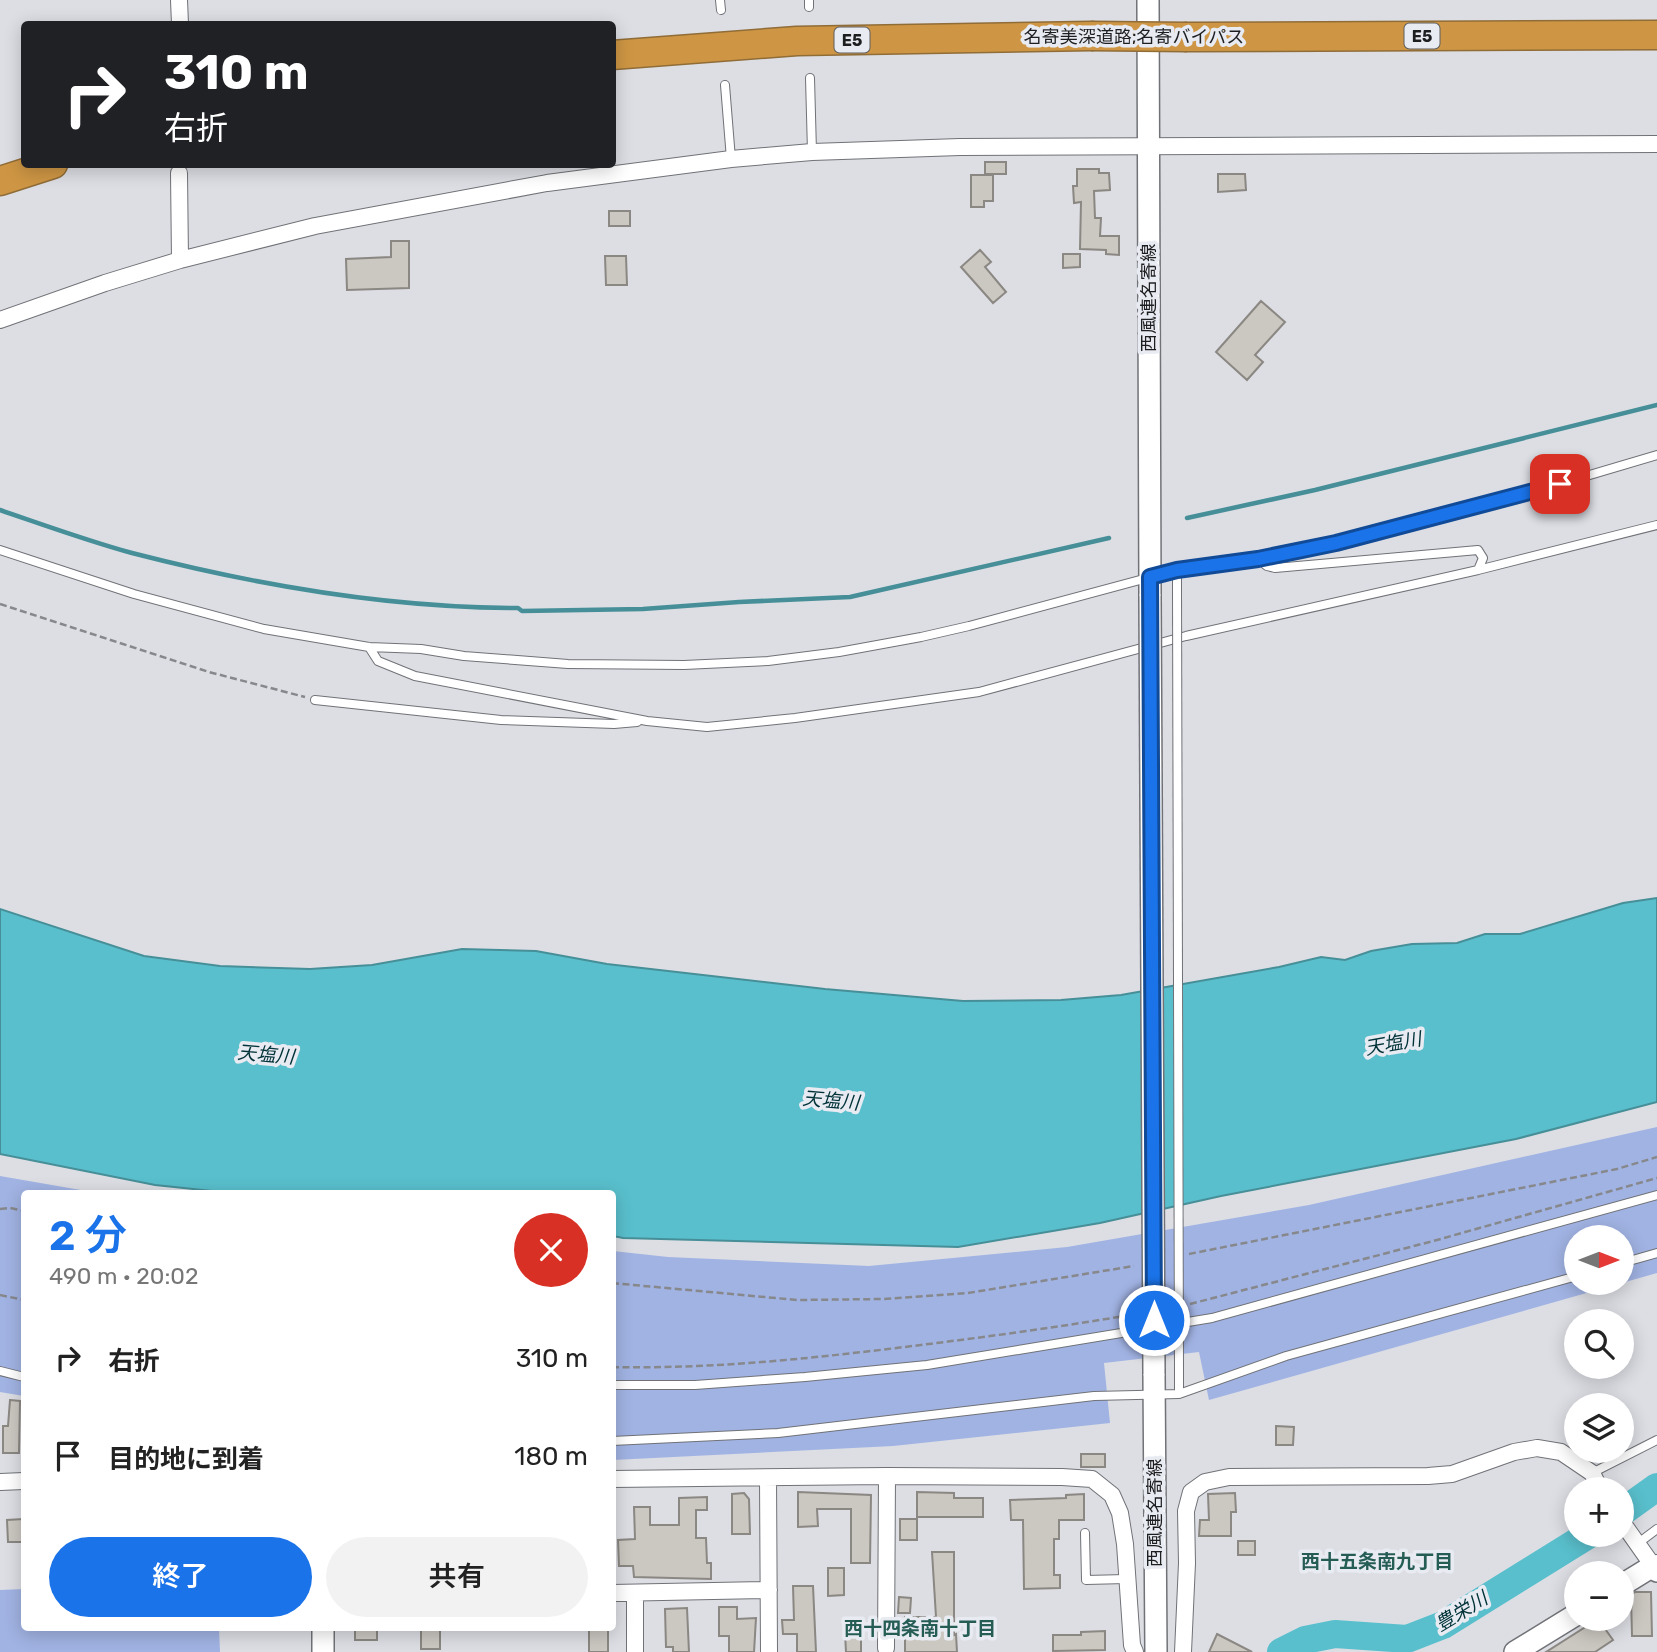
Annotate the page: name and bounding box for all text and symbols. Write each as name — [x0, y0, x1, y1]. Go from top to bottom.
road number: E5 — [1404, 24, 1440, 48]
street label: 名寄美深道路;名寄バイパス — [1024, 26, 1244, 48]
road number: E5 — [834, 28, 870, 52]
text: 310 m — [164, 43, 309, 101]
icon: right — [49, 49, 140, 140]
text: 右折 — [164, 109, 228, 147]
street label: 西風連名寄線 — [1138, 244, 1160, 352]
pin — [1530, 454, 1590, 514]
icon: arrive — [1541, 465, 1579, 503]
water label: 天塩川 — [1363, 1027, 1425, 1060]
water label: 天塩川 — [237, 1041, 297, 1069]
water label: 天塩川 — [802, 1087, 862, 1115]
text: 2 分 — [49, 1211, 127, 1261]
button: close — [514, 1213, 588, 1287]
north arrow — [1564, 1225, 1634, 1295]
map controls — [1564, 1225, 1634, 1631]
text: 490 m · 20:02 — [49, 1262, 198, 1290]
position arrow — [1117, 1283, 1191, 1357]
button: search — [1564, 1309, 1634, 1379]
icon: right — [49, 1339, 87, 1377]
text: 310 m — [516, 1343, 588, 1374]
text: 右折 — [108, 1346, 160, 1377]
button: layers — [1564, 1393, 1634, 1463]
icon: arrive — [49, 1437, 87, 1475]
text: 180 m — [514, 1441, 588, 1472]
text: 目的地に到着 — [108, 1444, 264, 1475]
street label: 西風連名寄線 — [1144, 1459, 1166, 1567]
button: + — [1564, 1477, 1634, 1547]
button: 終了 — [49, 1537, 312, 1617]
button: 共有 — [326, 1537, 588, 1617]
district label: 西十五条南九丁目 — [1301, 1550, 1453, 1573]
button: − — [1564, 1561, 1634, 1631]
water label: 豊栄川 — [1431, 1586, 1493, 1636]
district label: 西十四条南十丁目 — [844, 1617, 996, 1640]

